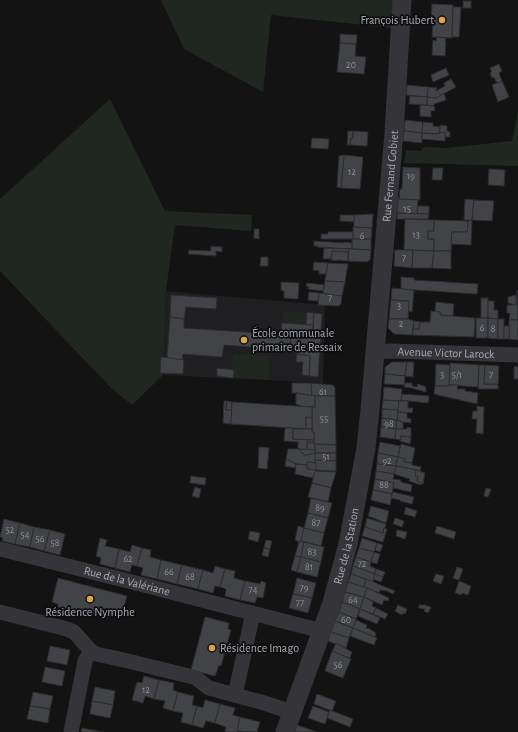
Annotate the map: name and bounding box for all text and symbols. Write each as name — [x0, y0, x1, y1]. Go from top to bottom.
place label: François Hubert — [360, 14, 434, 26]
marker: François Hubert — [437, 15, 447, 25]
house number: 20 — [346, 60, 356, 70]
street label: Rue Fernand Gobiet — [380, 130, 400, 222]
house number: 12 — [348, 167, 356, 177]
house number: 19 — [407, 171, 415, 181]
house number: 15 — [403, 204, 411, 214]
house number: 13 — [412, 230, 420, 240]
house number: 6 — [360, 231, 365, 241]
house number: 7 — [402, 253, 406, 263]
house number: 7 — [328, 293, 332, 303]
house number: 3 — [397, 301, 401, 311]
house number: 2 — [399, 319, 404, 329]
house number: 6 — [480, 323, 485, 333]
house number: 8 — [491, 324, 496, 334]
place label: École communale primaire de Ressaix — [252, 326, 342, 353]
marker: École communale primaire de Ressaix — [239, 335, 249, 345]
street label: Avenue Victor Larock — [397, 345, 495, 360]
house number: 3 — [440, 370, 444, 380]
house number: 5/1 — [452, 370, 462, 380]
house number: 7 — [489, 370, 493, 380]
house number: 61 — [319, 387, 327, 397]
house number: 55 — [320, 414, 328, 424]
house number: 98 — [384, 419, 394, 429]
house number: 51 — [322, 452, 330, 462]
house number: 92 — [382, 456, 392, 466]
house number: 88 — [379, 480, 389, 490]
house number: 89 — [315, 503, 325, 513]
street label: Rue de la Station — [331, 507, 361, 586]
house number: 87 — [312, 518, 320, 528]
house number: 52 — [6, 525, 15, 535]
house number: 54 — [21, 530, 30, 540]
house number: 56 — [36, 534, 45, 544]
house number: 58 — [51, 538, 60, 548]
house number: 83 — [308, 547, 316, 557]
house number: 62 — [123, 554, 133, 564]
house number: 72 — [358, 559, 367, 569]
house number: 81 — [305, 562, 313, 572]
street label: Rue de la Valériane — [83, 564, 171, 598]
house number: 66 — [164, 567, 174, 577]
house number: 68 — [185, 572, 195, 582]
house number: 79 — [300, 583, 309, 593]
house number: 74 — [249, 585, 258, 595]
marker: Résidence Nymphe — [85, 594, 95, 604]
house number: 64 — [348, 595, 358, 605]
house number: 77 — [296, 598, 304, 608]
place label: Résidence Nymphe — [45, 606, 135, 619]
house number: 60 — [341, 615, 351, 625]
place label: Résidence Imago — [220, 642, 299, 654]
marker: Résidence Imago — [207, 643, 217, 653]
house number: 56 — [334, 660, 343, 670]
house number: 12 — [142, 685, 150, 695]

